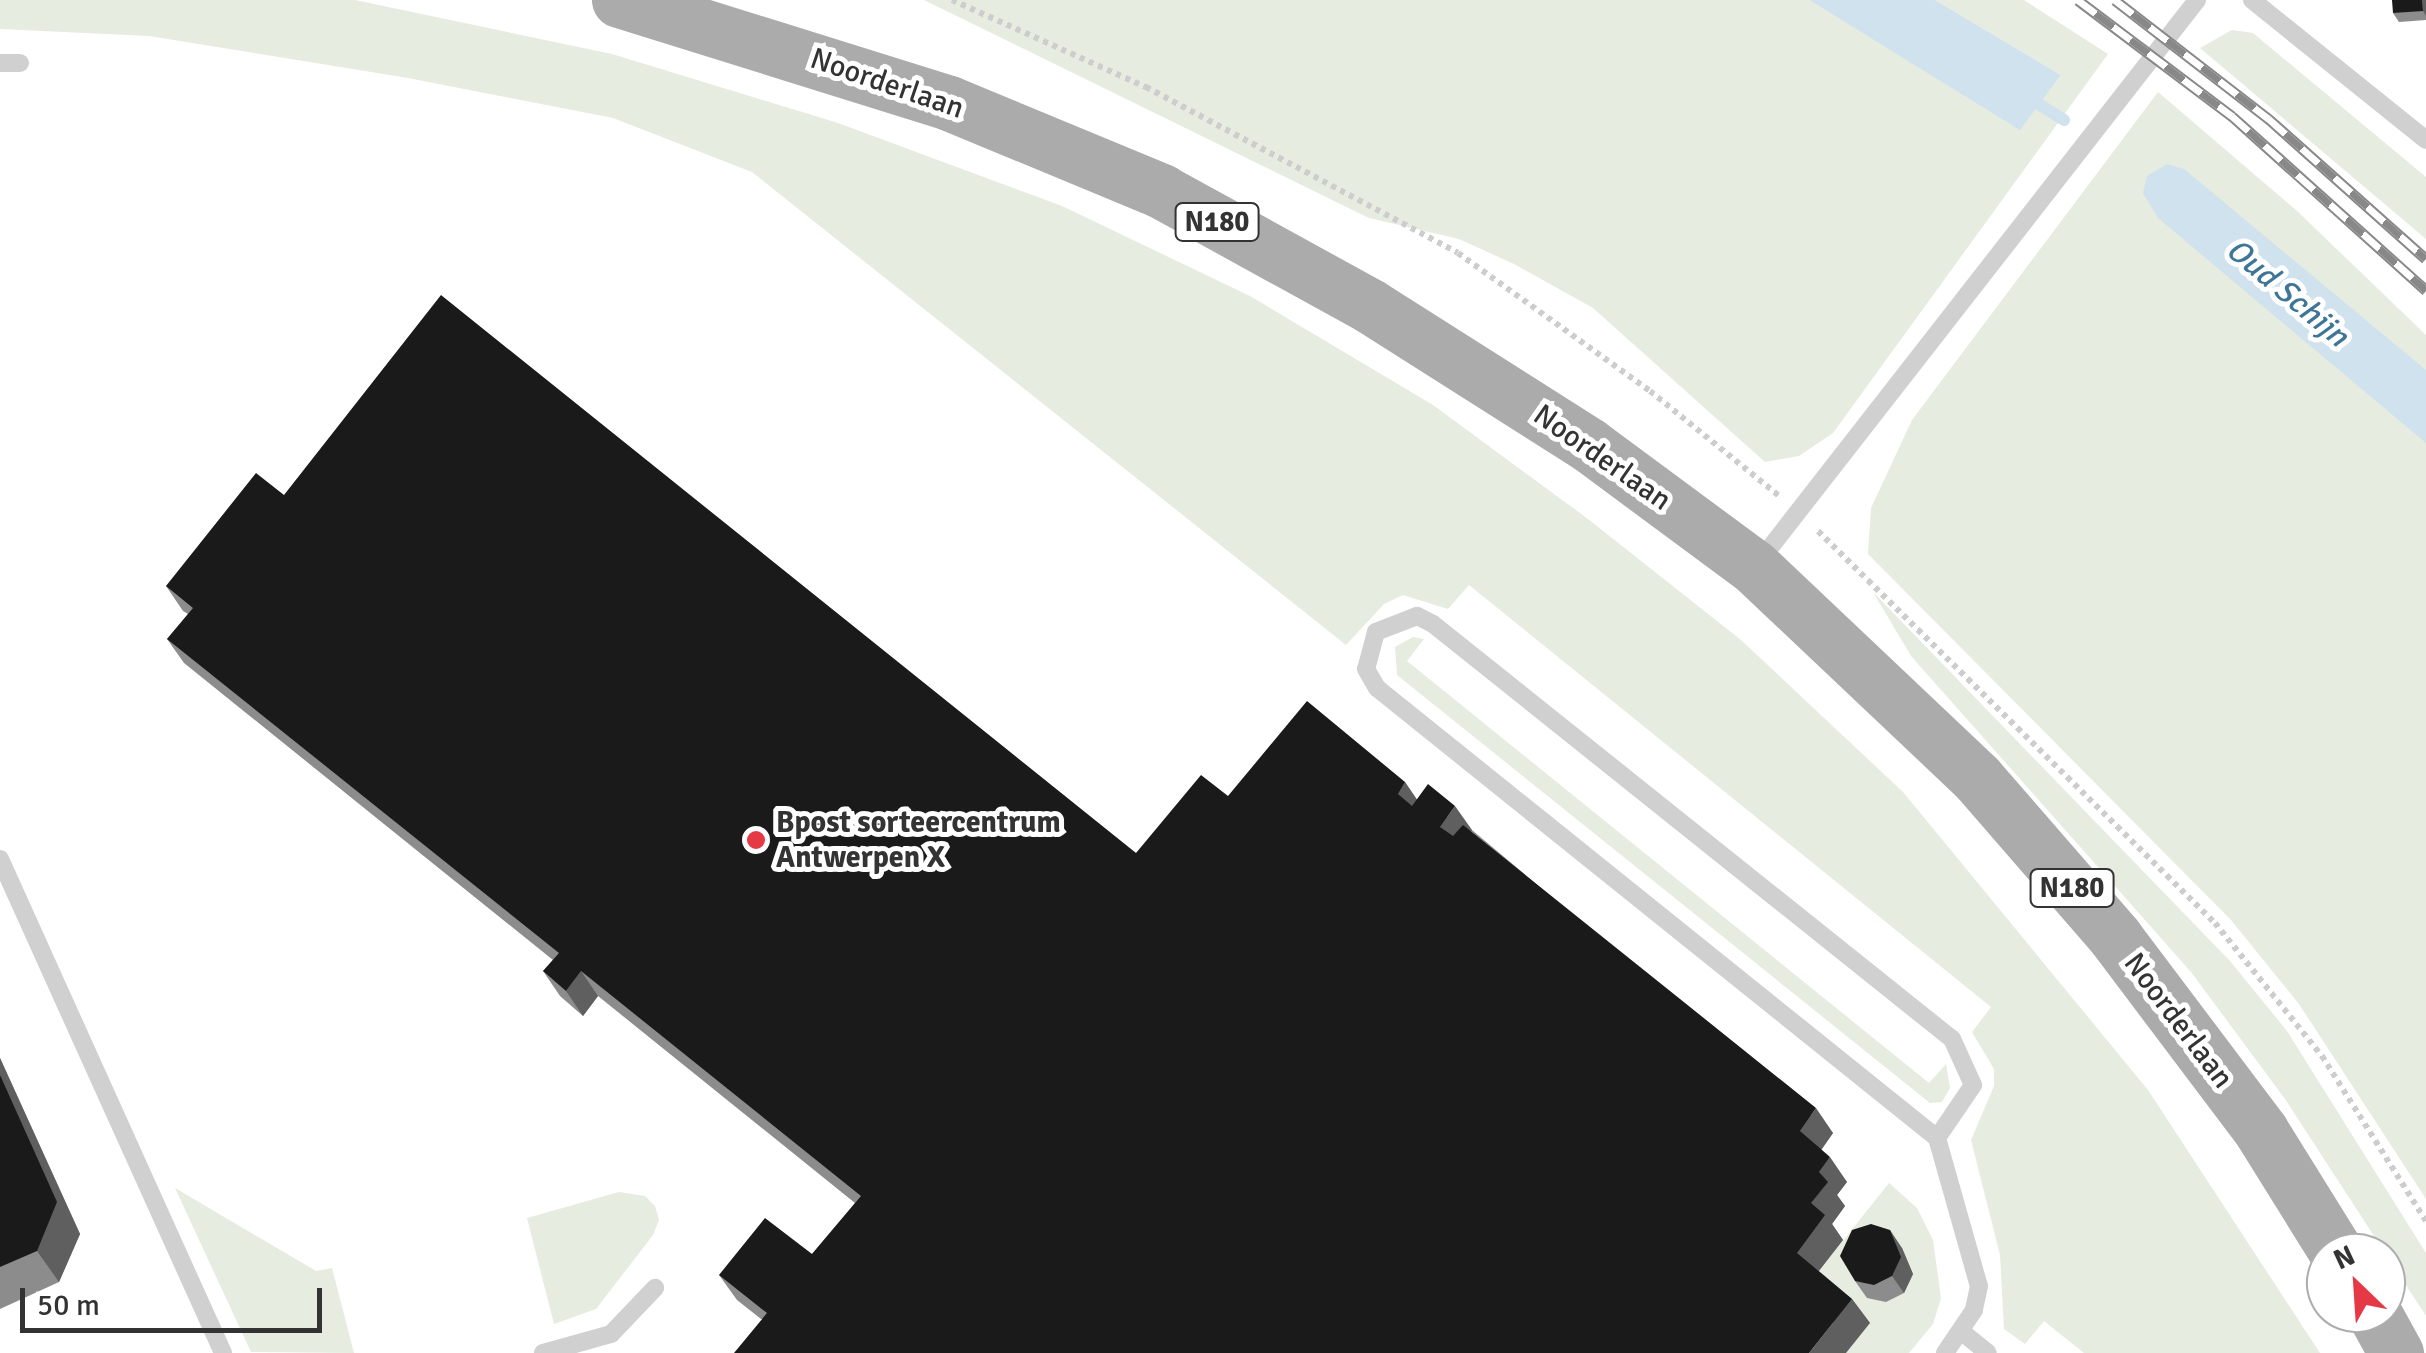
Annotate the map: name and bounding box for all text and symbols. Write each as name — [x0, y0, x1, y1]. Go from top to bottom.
street label: Noorderlaan — [806, 41, 968, 127]
road number: N180 — [1174, 199, 1260, 245]
water label: Oud Schijn — [2218, 231, 2356, 355]
street label: Noorderlaan — [1526, 397, 1678, 519]
place label: Bpost sorteercentrum Antwerpen X — [776, 805, 1061, 876]
marker: Bpost sorteercentrum Antwerpen X — [745, 829, 767, 851]
road number: N180 — [2030, 865, 2114, 911]
street label: Noorderlaan — [2115, 946, 2241, 1096]
north arrow — [2306, 1233, 2406, 1333]
text: N — [2328, 1238, 2360, 1277]
scale bar — [25, 1268, 328, 1330]
text: 50 m — [37, 1287, 100, 1324]

